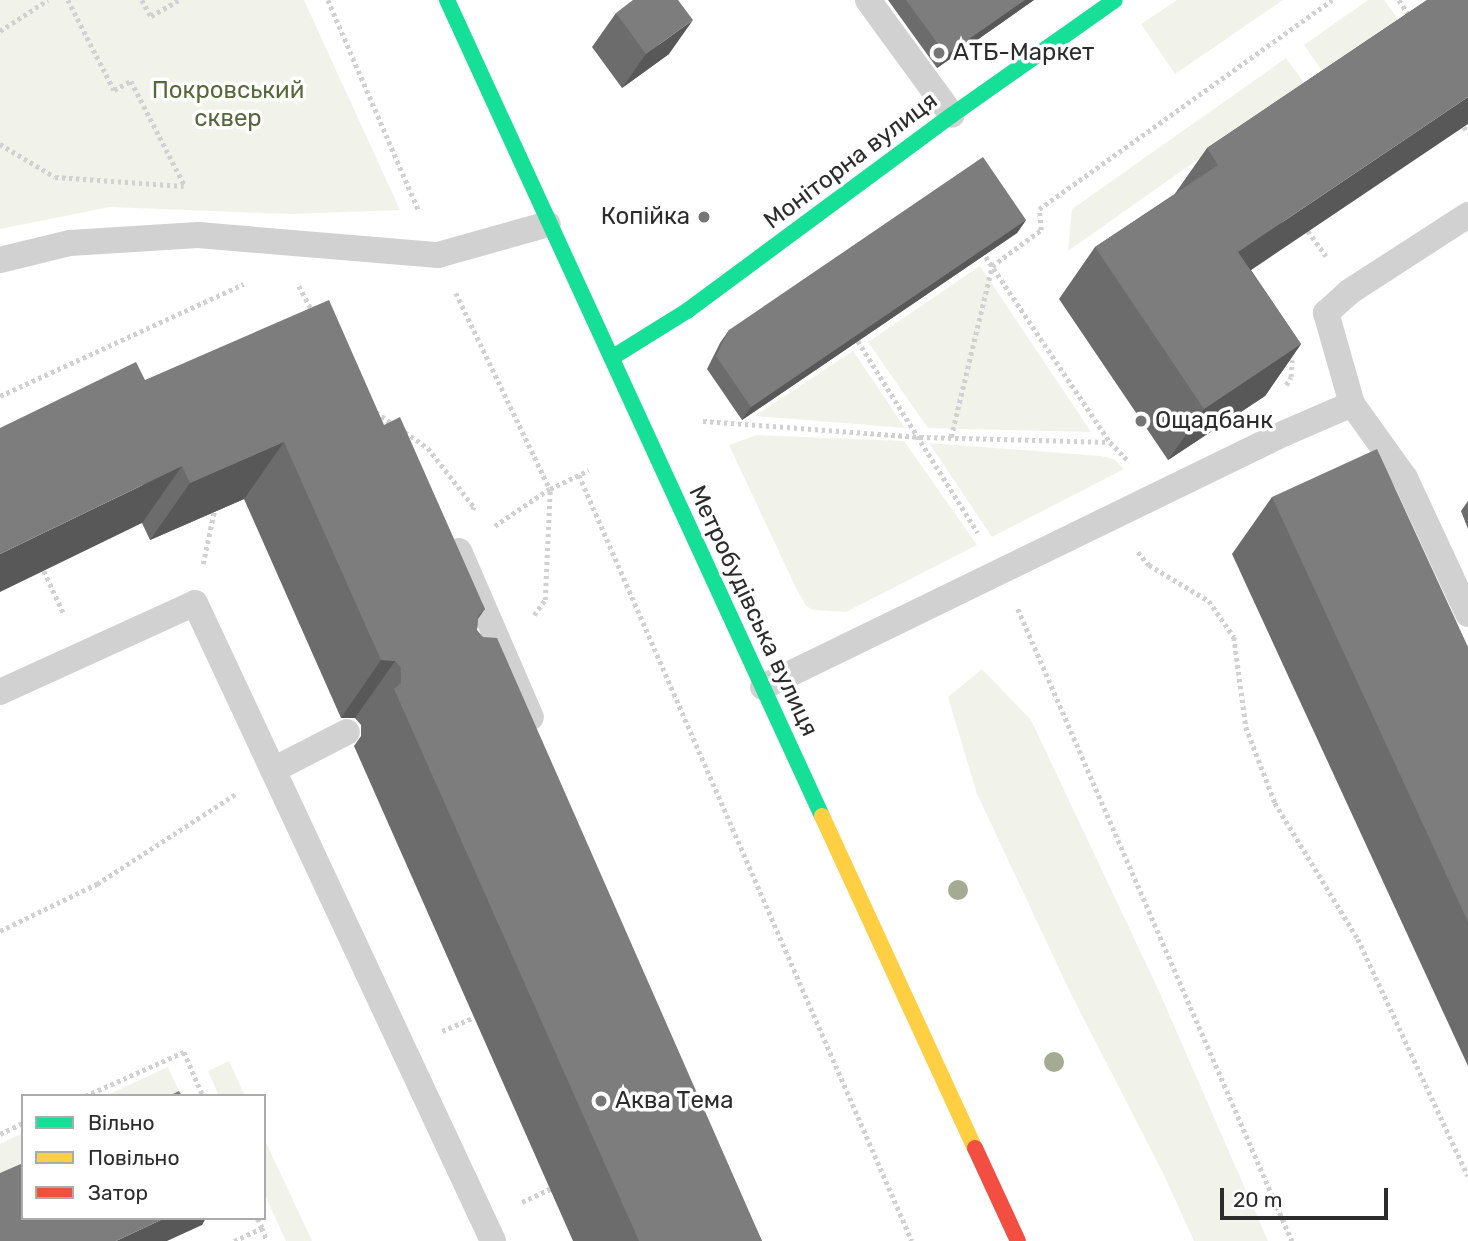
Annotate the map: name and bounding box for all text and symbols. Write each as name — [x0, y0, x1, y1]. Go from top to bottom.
place label: АТБ-Маркет — [953, 39, 1094, 67]
marker: АТБ-Маркет — [931, 45, 947, 61]
park label: Покровський сквер — [152, 77, 304, 133]
street label: Моніторна вулиця — [759, 86, 943, 236]
place label: Копійка — [601, 203, 690, 231]
marker: Копійка — [696, 209, 712, 225]
place label: Ощадбанк — [1155, 407, 1273, 435]
marker: Ощадбанк — [1133, 413, 1149, 429]
street label: Метробудівська вулиця — [682, 481, 824, 741]
place label: Аква Тема — [615, 1087, 733, 1115]
marker: Аква Тема — [593, 1093, 609, 1109]
legend — [21, 1094, 266, 1220]
text: Вільно — [88, 1110, 155, 1135]
text: Повільно — [88, 1145, 179, 1170]
scale bar — [1223, 1174, 1391, 1218]
text: Затор — [88, 1180, 148, 1205]
text: 20 m — [1233, 1187, 1282, 1212]

